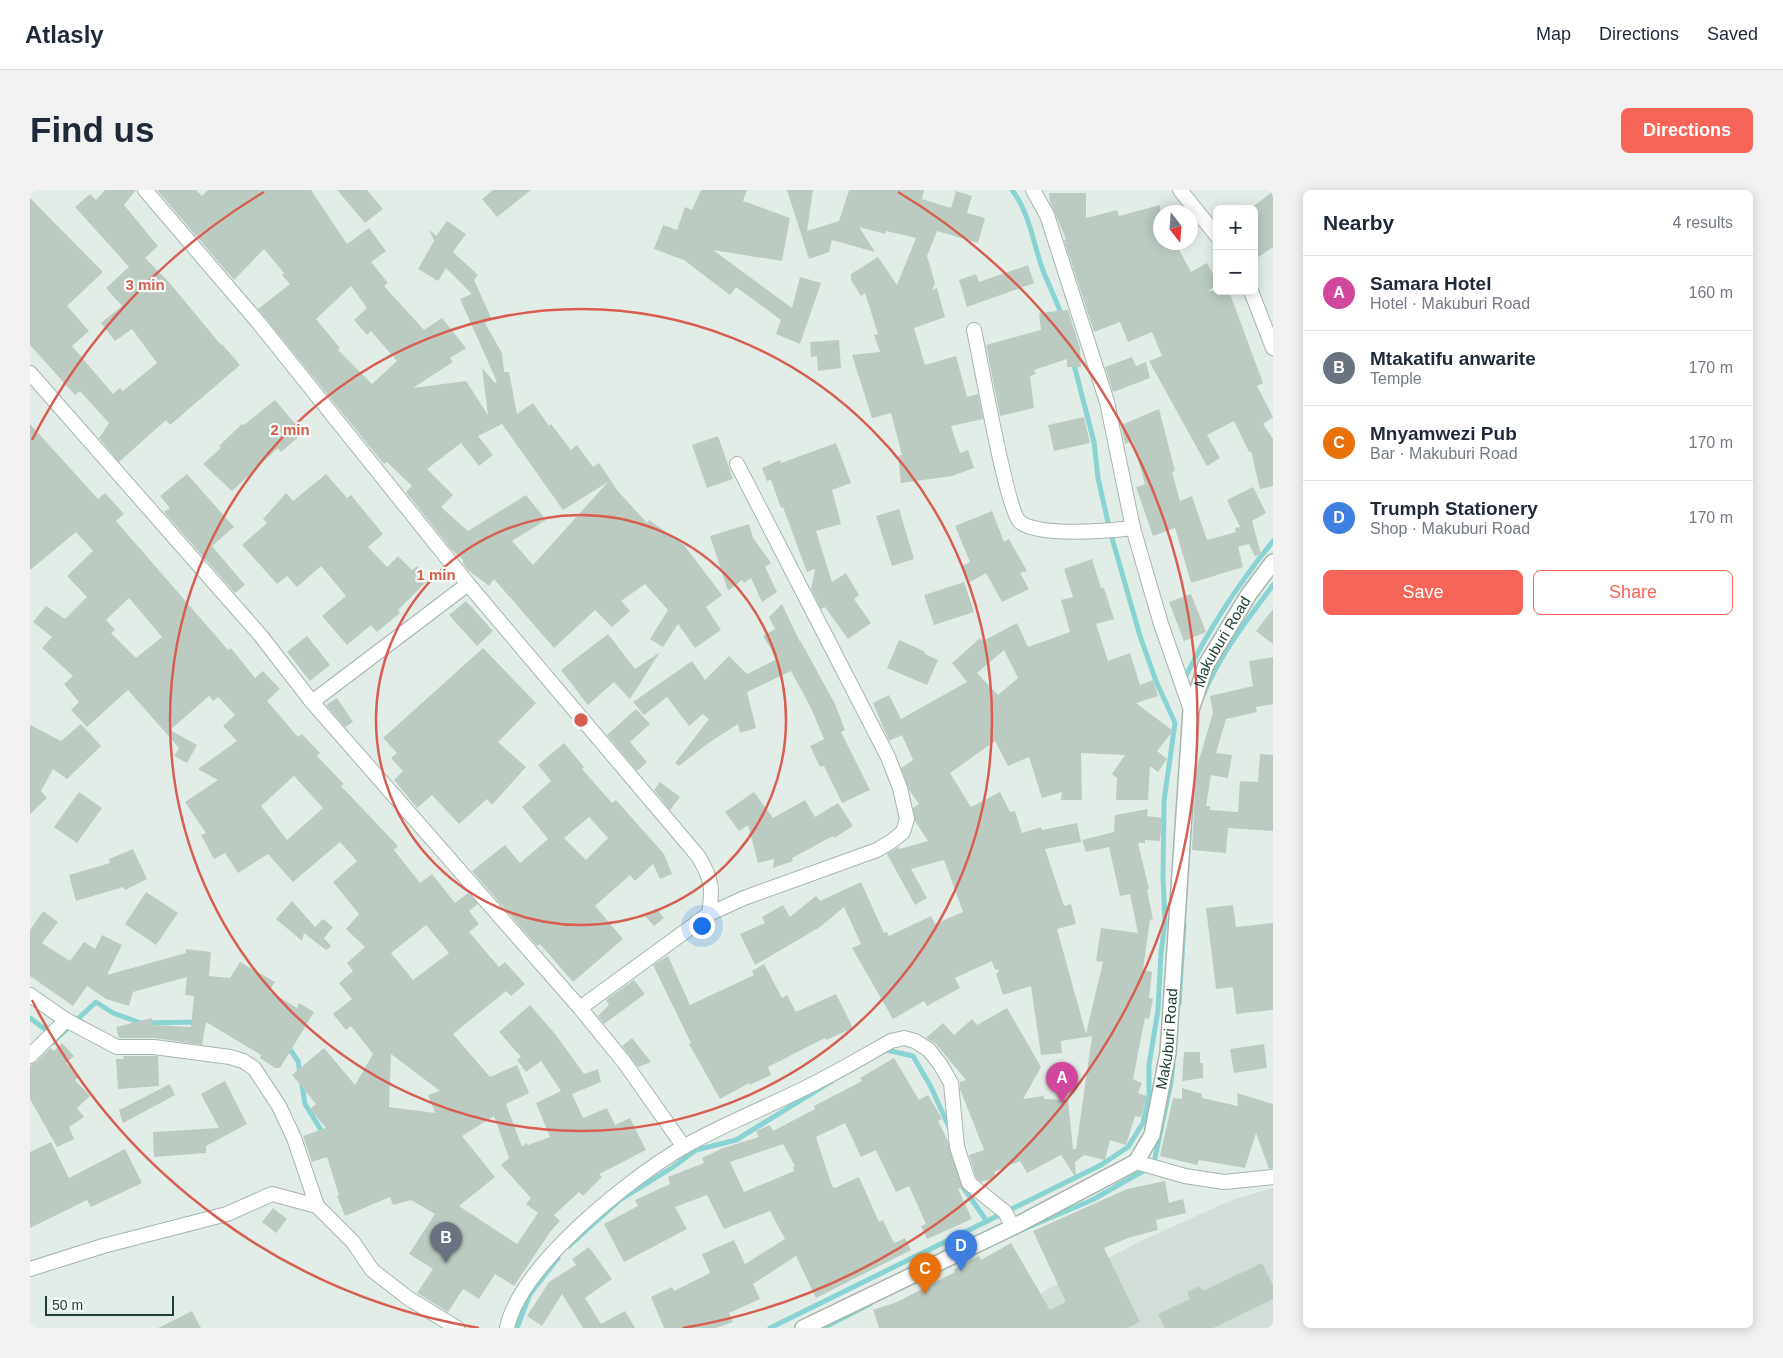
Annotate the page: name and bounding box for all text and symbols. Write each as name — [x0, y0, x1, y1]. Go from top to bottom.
text: Atlasly — [25, 21, 104, 48]
text: Map — [1536, 24, 1571, 44]
text: Directions — [1599, 24, 1679, 44]
text: Saved — [1707, 24, 1758, 44]
button: Directions — [1621, 108, 1753, 153]
text: Find us — [30, 110, 154, 149]
north arrow — [1153, 205, 1198, 250]
map controls — [1213, 205, 1258, 295]
button: + — [1213, 205, 1258, 250]
text: Nearby — [1323, 211, 1394, 234]
text: 4 results — [1673, 214, 1733, 231]
button: − — [1213, 250, 1258, 295]
text: Samara Hotel — [1370, 273, 1491, 294]
text: 3 min — [125, 276, 165, 293]
text: A — [1333, 284, 1345, 301]
text: 160 m — [1689, 284, 1733, 301]
text: Hotel · Makuburi Road — [1370, 295, 1530, 312]
text: Mtakatifu anwarite — [1370, 348, 1536, 369]
text: B — [1333, 359, 1345, 376]
text: 170 m — [1689, 359, 1733, 376]
text: Temple — [1370, 370, 1422, 387]
text: 2 min — [270, 421, 310, 438]
text: Mnyamwezi Pub — [1370, 423, 1517, 444]
text: C — [1333, 434, 1345, 451]
text: 170 m — [1689, 434, 1733, 451]
text: Bar · Makuburi Road — [1370, 445, 1518, 462]
text: Trumph Stationery — [1370, 498, 1538, 519]
text: D — [1333, 509, 1345, 526]
text: 170 m — [1689, 509, 1733, 526]
text: Shop · Makuburi Road — [1370, 520, 1530, 537]
text: 1 min — [416, 566, 456, 583]
button: Save — [1323, 570, 1523, 615]
button: Share — [1533, 570, 1733, 615]
street label: Makuburi Road — [1190, 593, 1254, 690]
centre of rings — [572, 711, 590, 729]
your location — [689, 913, 715, 939]
street label: Makuburi Road — [1152, 988, 1180, 1091]
pin: A — [1046, 1062, 1078, 1103]
pin: B — [430, 1222, 462, 1263]
pin: D — [945, 1230, 977, 1271]
pin: C — [909, 1253, 941, 1294]
scale bar — [45, 1293, 174, 1316]
text: 50 m — [52, 1297, 83, 1313]

